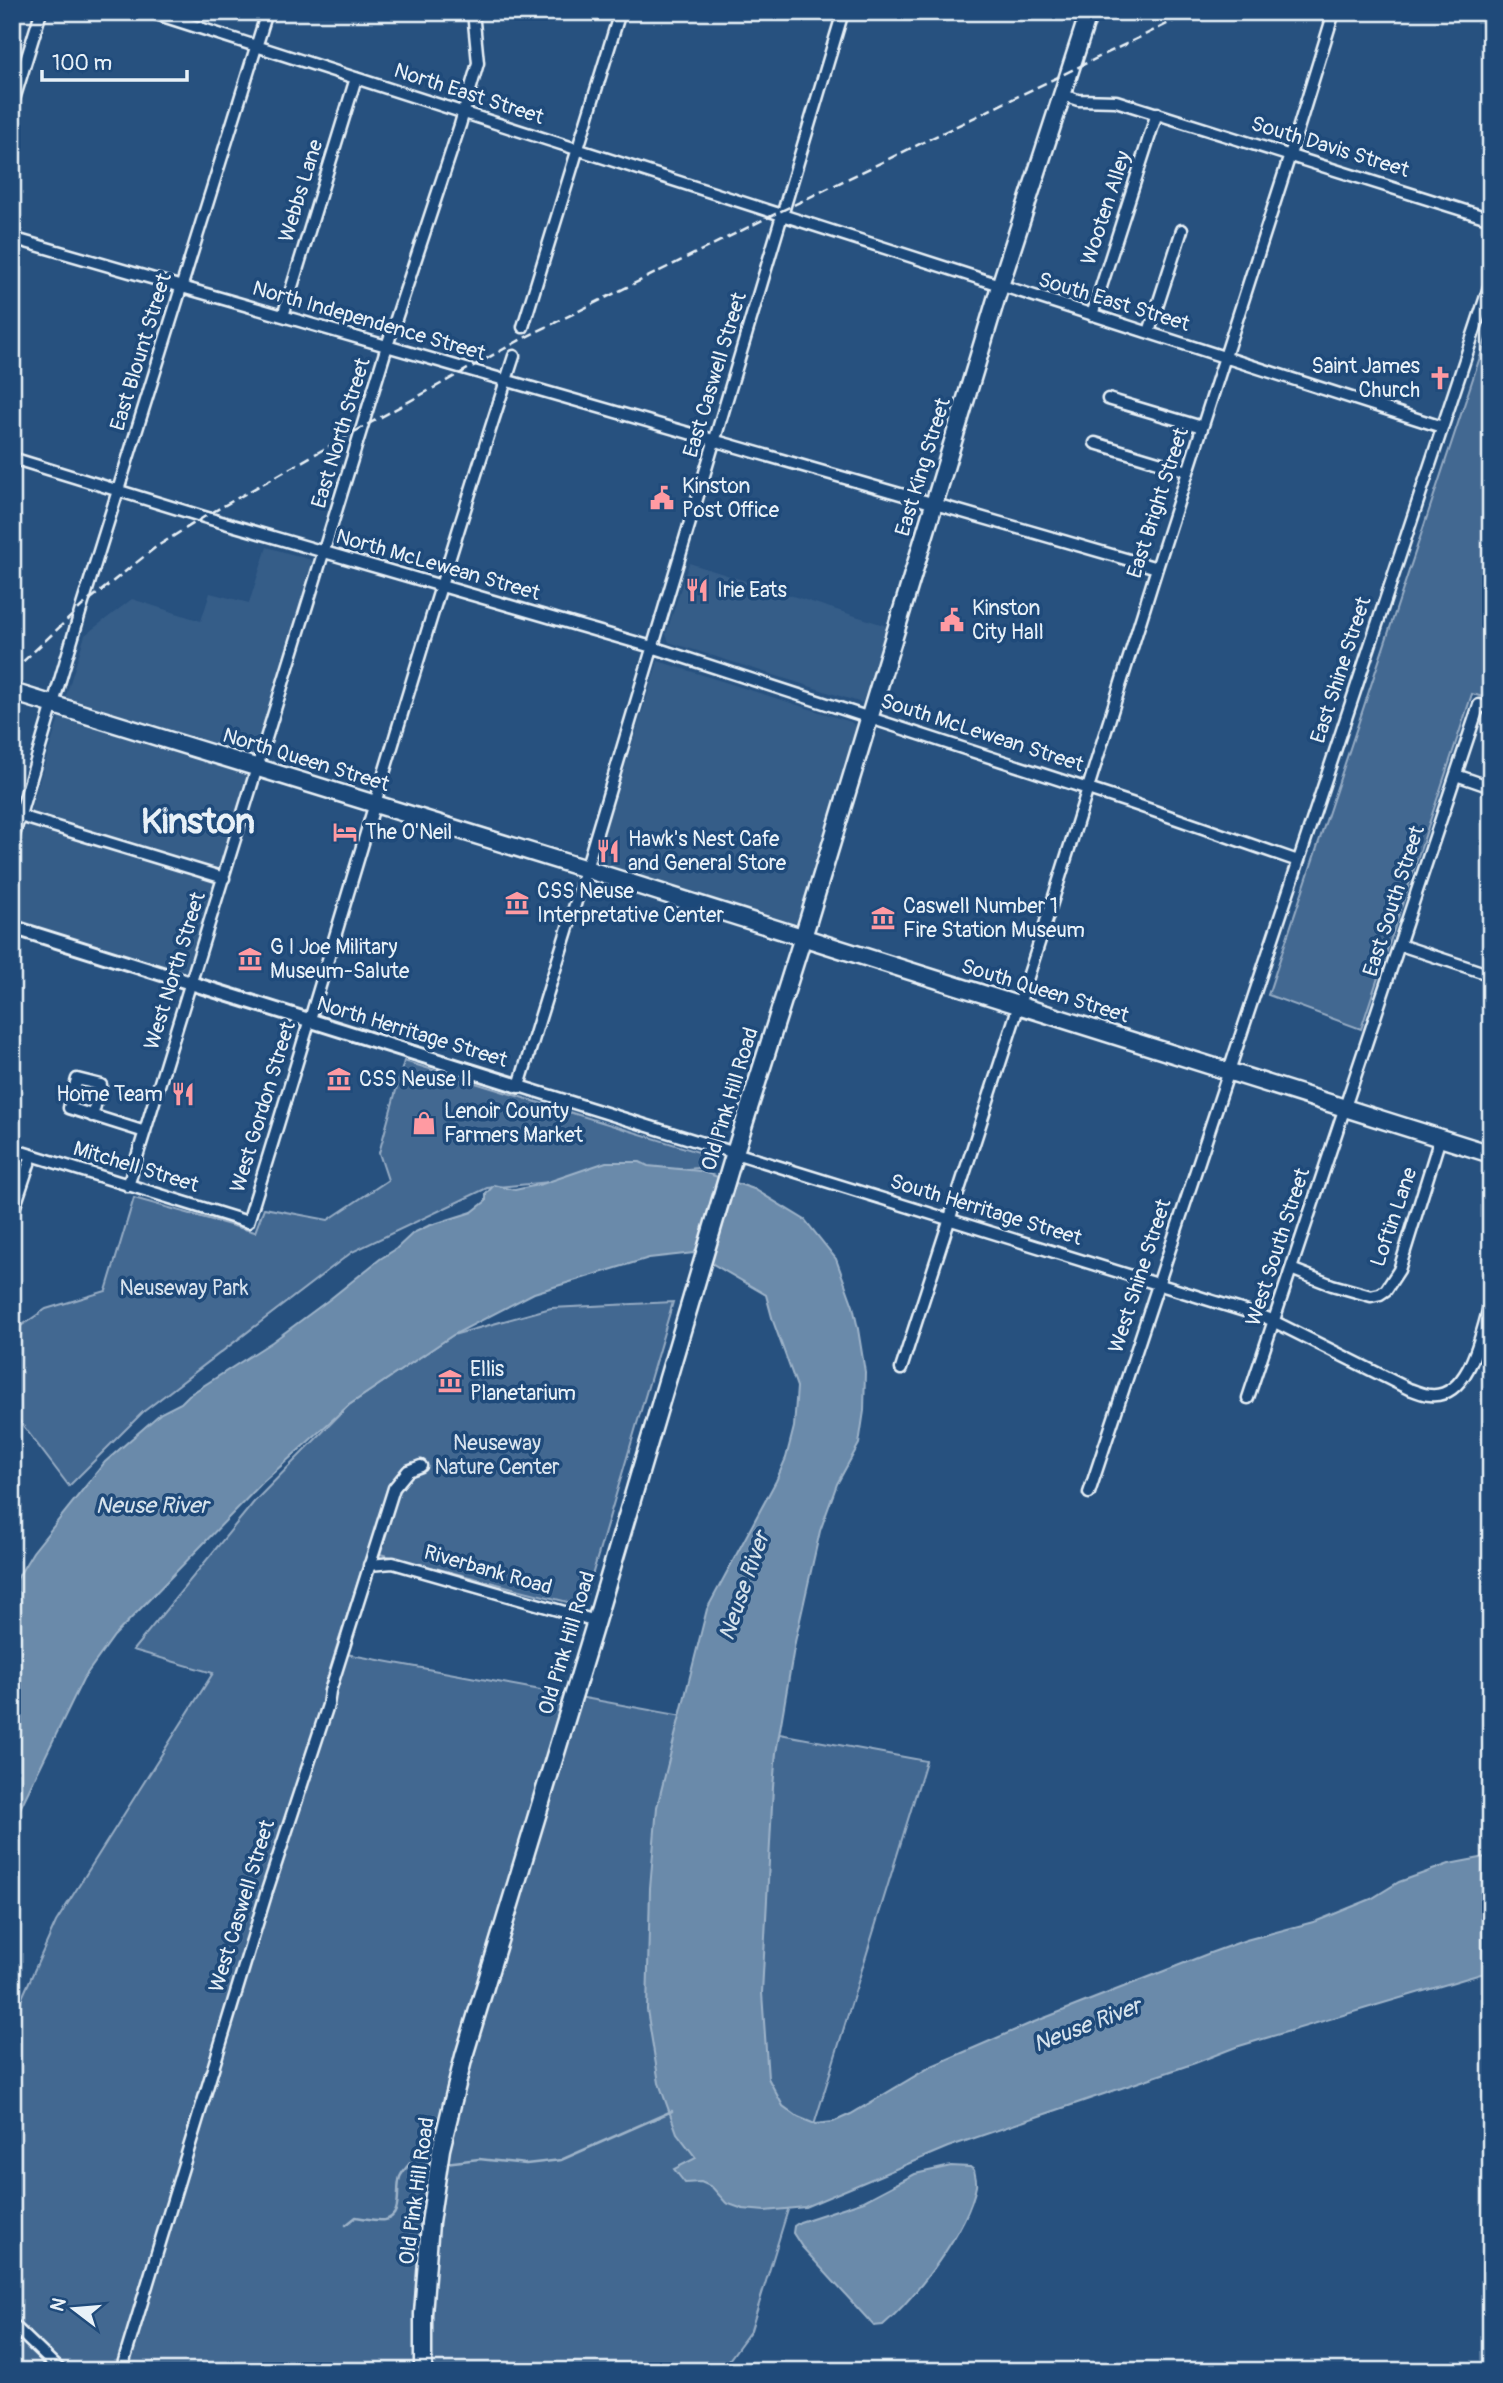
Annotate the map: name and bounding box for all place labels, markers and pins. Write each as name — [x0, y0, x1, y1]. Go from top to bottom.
place label: Saint James Church — [1312, 353, 1421, 404]
church icon: Saint James Church — [1426, 364, 1454, 392]
place label: Kinston Post Office — [682, 473, 780, 524]
public building icon: Kinston Post Office — [648, 484, 676, 512]
restaurant icon: Irie Eats — [683, 576, 711, 604]
place label: Irie Eats — [717, 577, 788, 604]
place label: Kinston City Hall — [972, 595, 1044, 646]
public building icon: Kinston City Hall — [938, 606, 966, 634]
hotel icon: The O'Neil — [331, 818, 359, 846]
place label: The O'Neil — [365, 819, 452, 846]
place label: Hawk's Nest Cafe and General Store — [628, 826, 787, 877]
restaurant icon: Hawk's Nest Cafe and General Store — [594, 837, 622, 865]
place label: CSS Neuse Interpretative Center — [537, 878, 724, 929]
museum icon: CSS Neuse Interpretative Center — [503, 889, 531, 917]
place label: Caswell Number 1 Fire Station Museum — [903, 893, 1085, 944]
museum icon: Caswell Number 1 Fire Station Museum — [869, 904, 897, 932]
place label: G I Joe Military Museum-Salute — [270, 934, 410, 985]
museum icon: G I Joe Military Museum-Salute — [236, 945, 264, 973]
museum icon: CSS Neuse II — [325, 1065, 353, 1093]
place label: CSS Neuse II — [359, 1066, 472, 1093]
restaurant icon: Home Team — [169, 1080, 197, 1108]
place label: Home Team — [56, 1081, 163, 1108]
place label: Lenoir County Farmers Market — [444, 1098, 584, 1149]
shop icon: Lenoir County Farmers Market — [410, 1109, 438, 1137]
place label: Ellis Planetarium — [470, 1356, 576, 1407]
museum icon: Ellis Planetarium — [436, 1367, 464, 1395]

